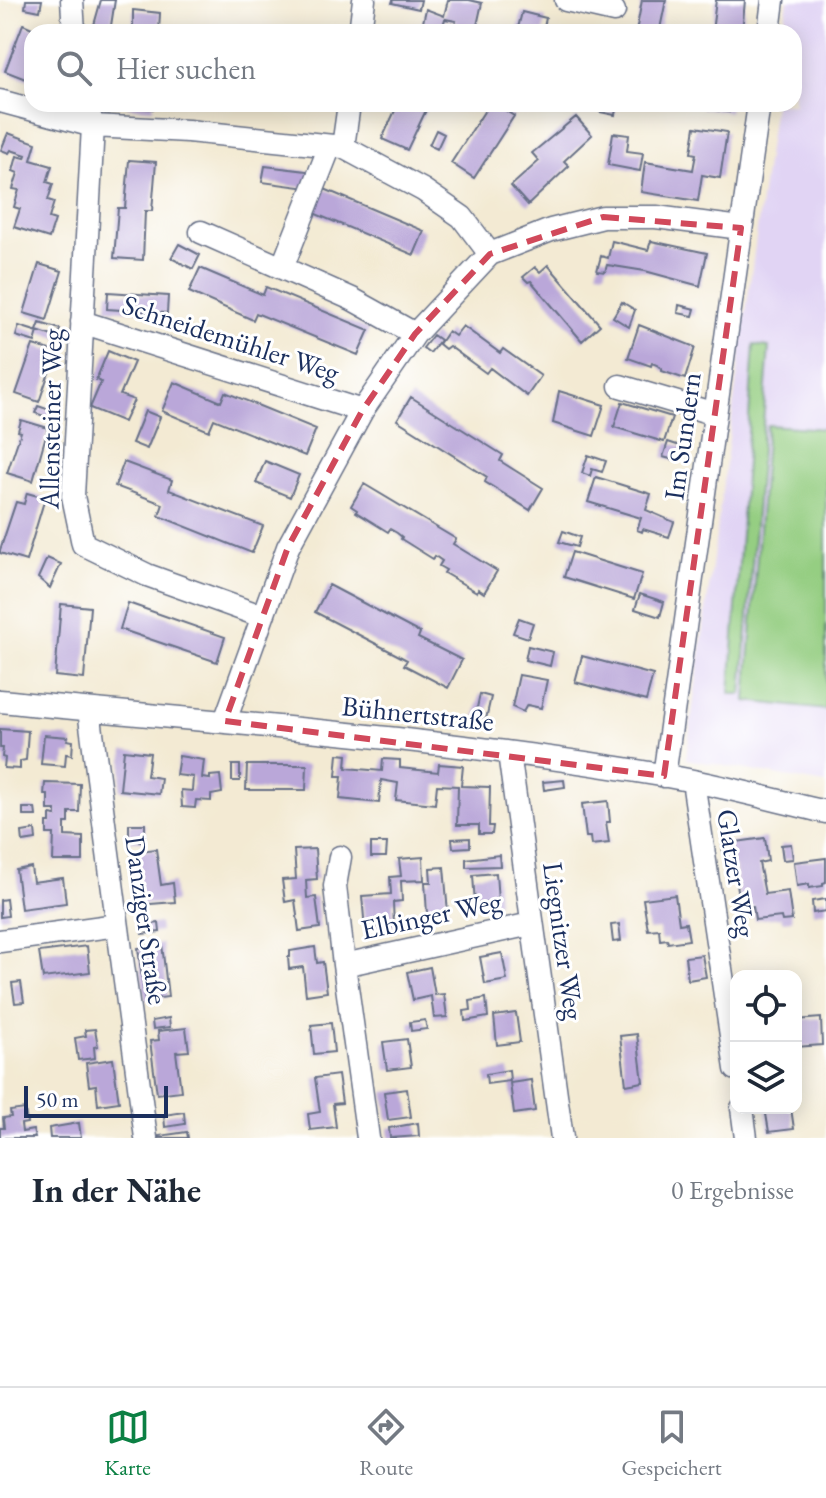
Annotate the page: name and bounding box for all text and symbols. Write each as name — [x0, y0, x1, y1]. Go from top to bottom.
search box — [24, 24, 802, 112]
icon: search — [52, 46, 96, 90]
text: Hier suchen — [116, 49, 256, 88]
street label: Schneidemühler Weg — [118, 286, 345, 390]
street label: Allensteiner Weg — [30, 328, 70, 511]
street label: Im Sundern — [655, 370, 709, 502]
street label: Bühnertstraße — [340, 687, 496, 739]
street label: Glatzer Weg — [709, 806, 765, 941]
street label: Danziger Straße — [117, 833, 177, 1007]
street label: Liegnitzer Weg — [535, 860, 593, 1023]
street label: Elbinger Weg — [358, 882, 505, 947]
map controls — [730, 970, 802, 1114]
button: locate — [730, 970, 802, 1042]
button: layers — [730, 1042, 802, 1114]
scale bar — [24, 1082, 168, 1118]
text: 50 m — [36, 1085, 79, 1114]
text: In der Nähe — [32, 1168, 201, 1212]
text: 0 Ergebnisse — [671, 1173, 794, 1207]
tab: Karte — [104, 1405, 151, 1482]
tab: Route — [359, 1405, 413, 1482]
tab: Gespeichert — [621, 1405, 722, 1482]

